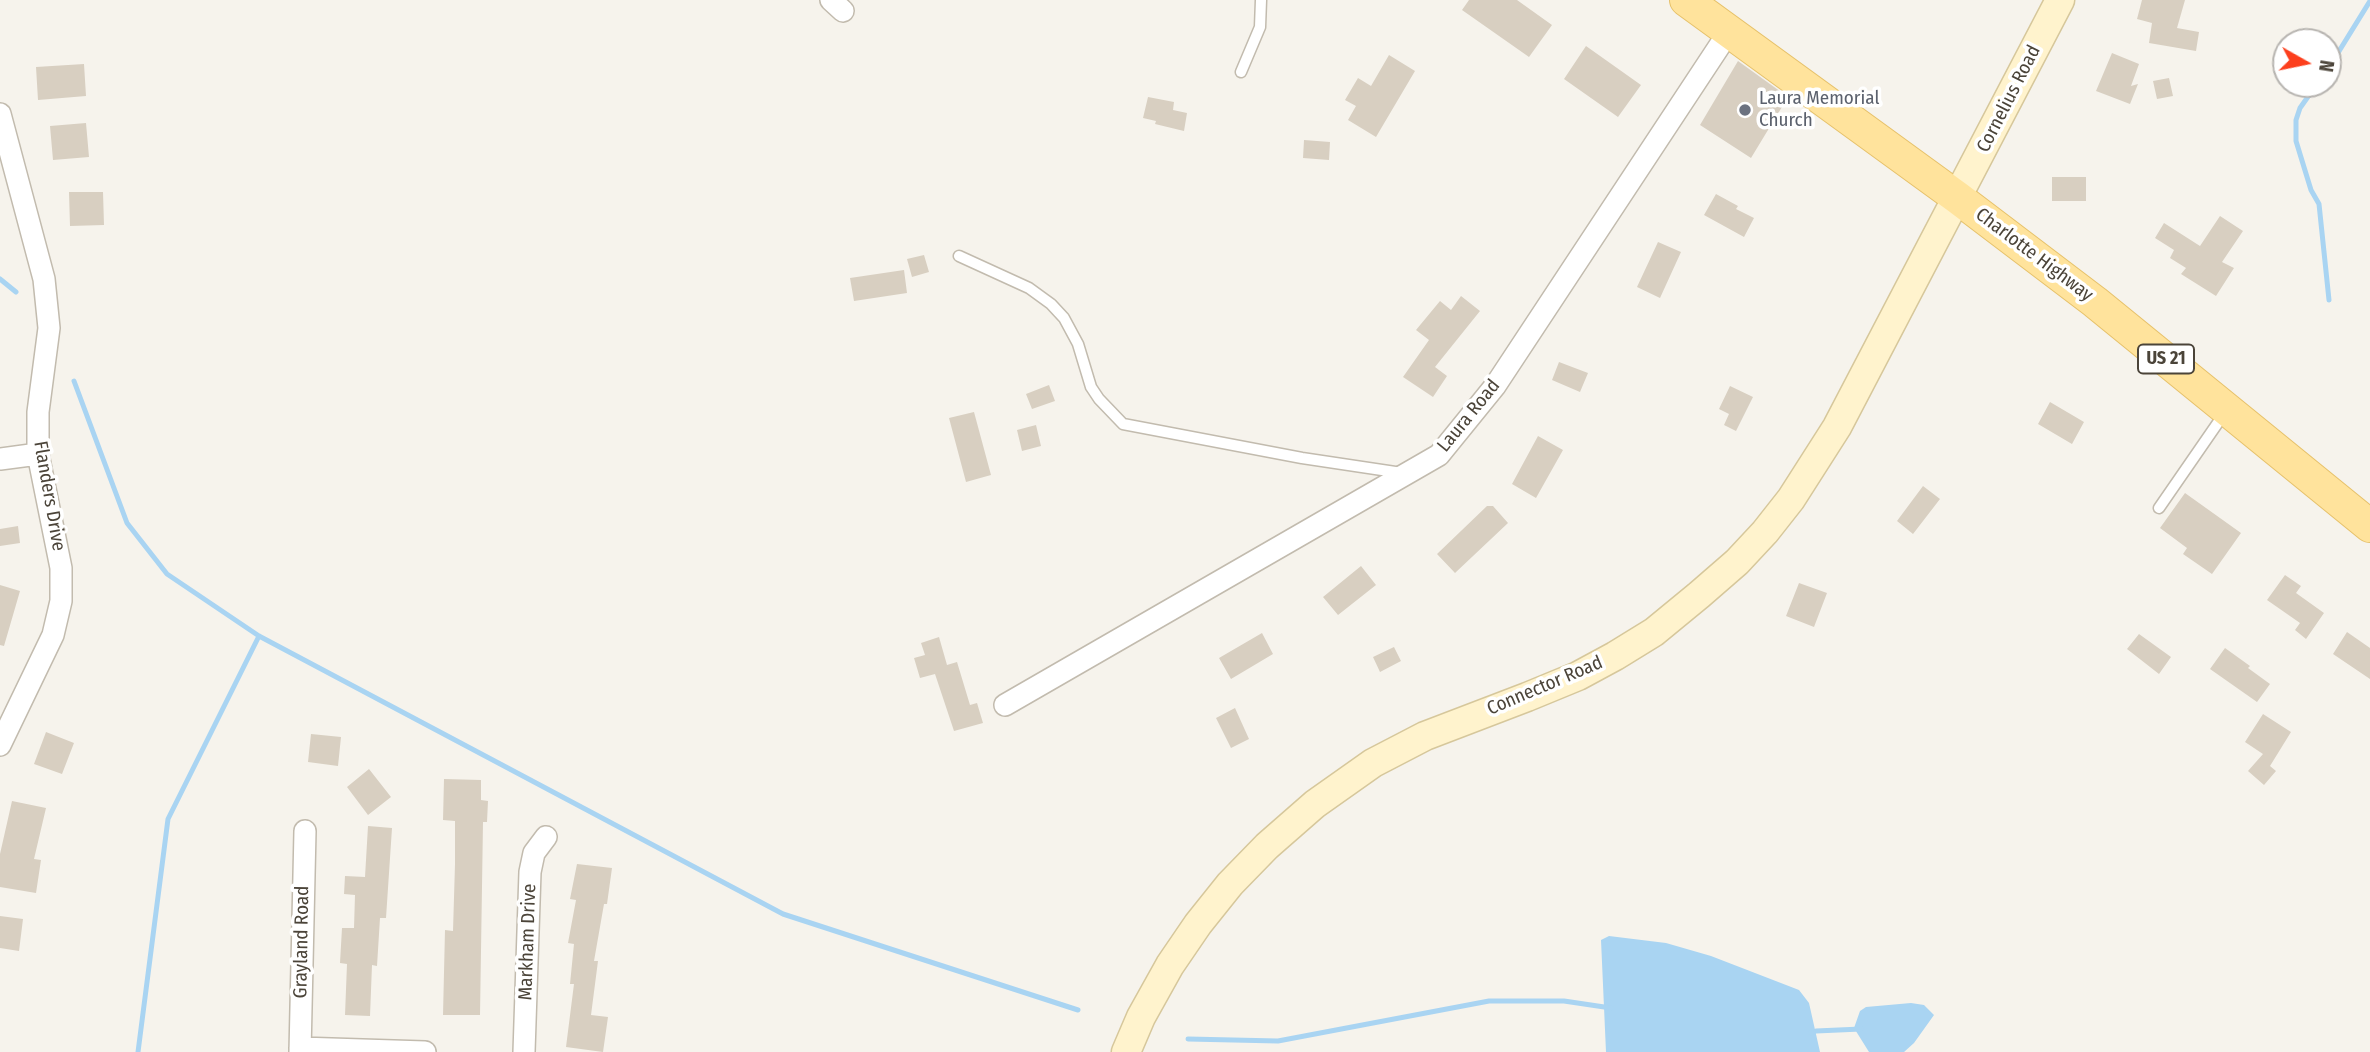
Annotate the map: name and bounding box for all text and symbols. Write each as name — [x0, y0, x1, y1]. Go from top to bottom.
north arrow — [2272, 28, 2342, 98]
street label: Cornelius Road — [1972, 42, 2046, 156]
text: N — [2314, 59, 2339, 73]
place label: Laura Memorial Church — [1759, 88, 1879, 132]
marker: Laura Memorial Church — [1737, 102, 1753, 118]
street label: Charlotte Highway — [1971, 203, 2097, 307]
road number: US 21 — [2138, 344, 2194, 374]
street label: Laura Road — [1433, 375, 1505, 457]
street label: Flanders Drive — [28, 439, 70, 553]
street label: Connector Road — [1484, 651, 1606, 721]
street label: Markham Drive — [515, 883, 541, 1001]
street label: Grayland Road — [290, 885, 314, 999]

